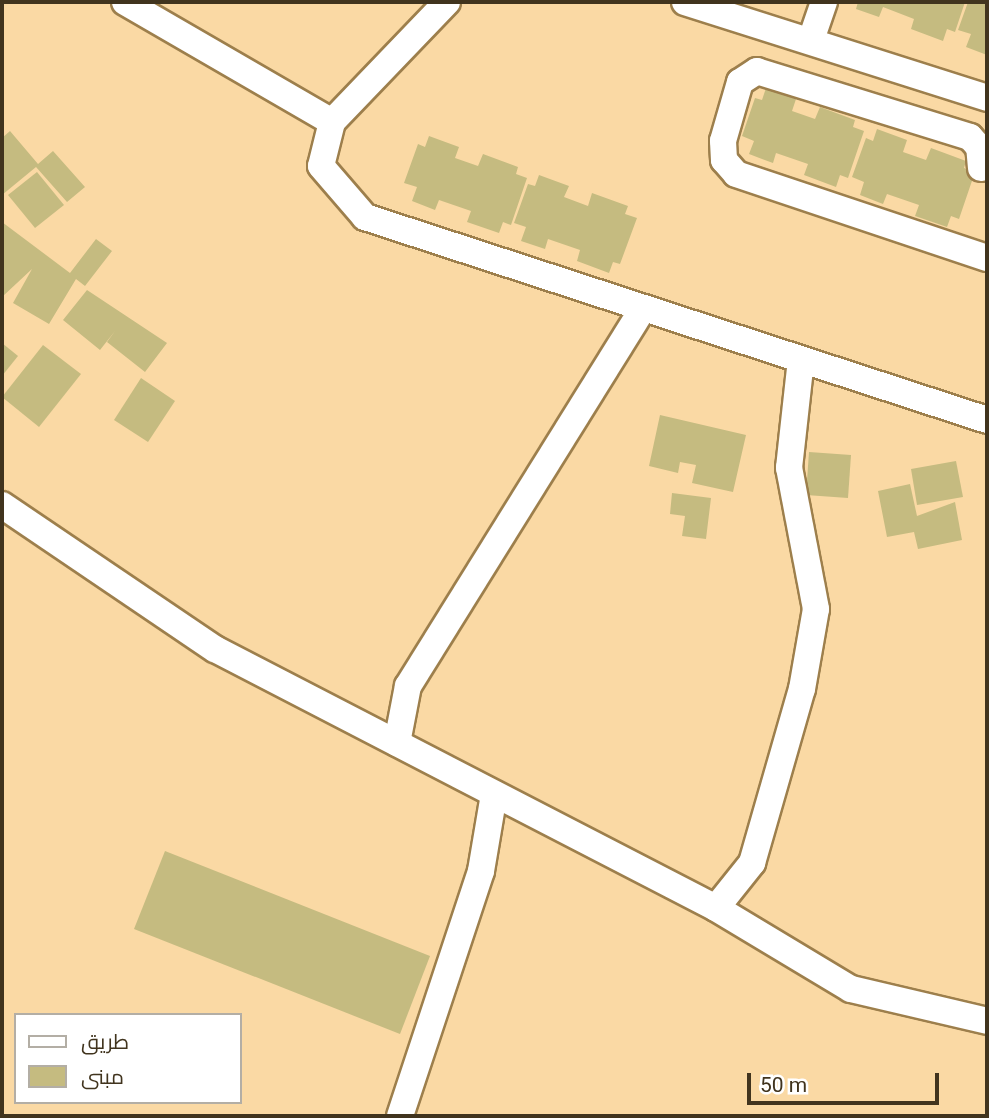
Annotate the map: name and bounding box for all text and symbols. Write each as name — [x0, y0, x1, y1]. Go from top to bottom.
legend — [14, 1013, 242, 1104]
text: طريق — [81, 1030, 129, 1054]
scale bar — [751, 1058, 944, 1102]
text: مبنى — [81, 1065, 124, 1089]
text: 50 m — [760, 1073, 807, 1097]

